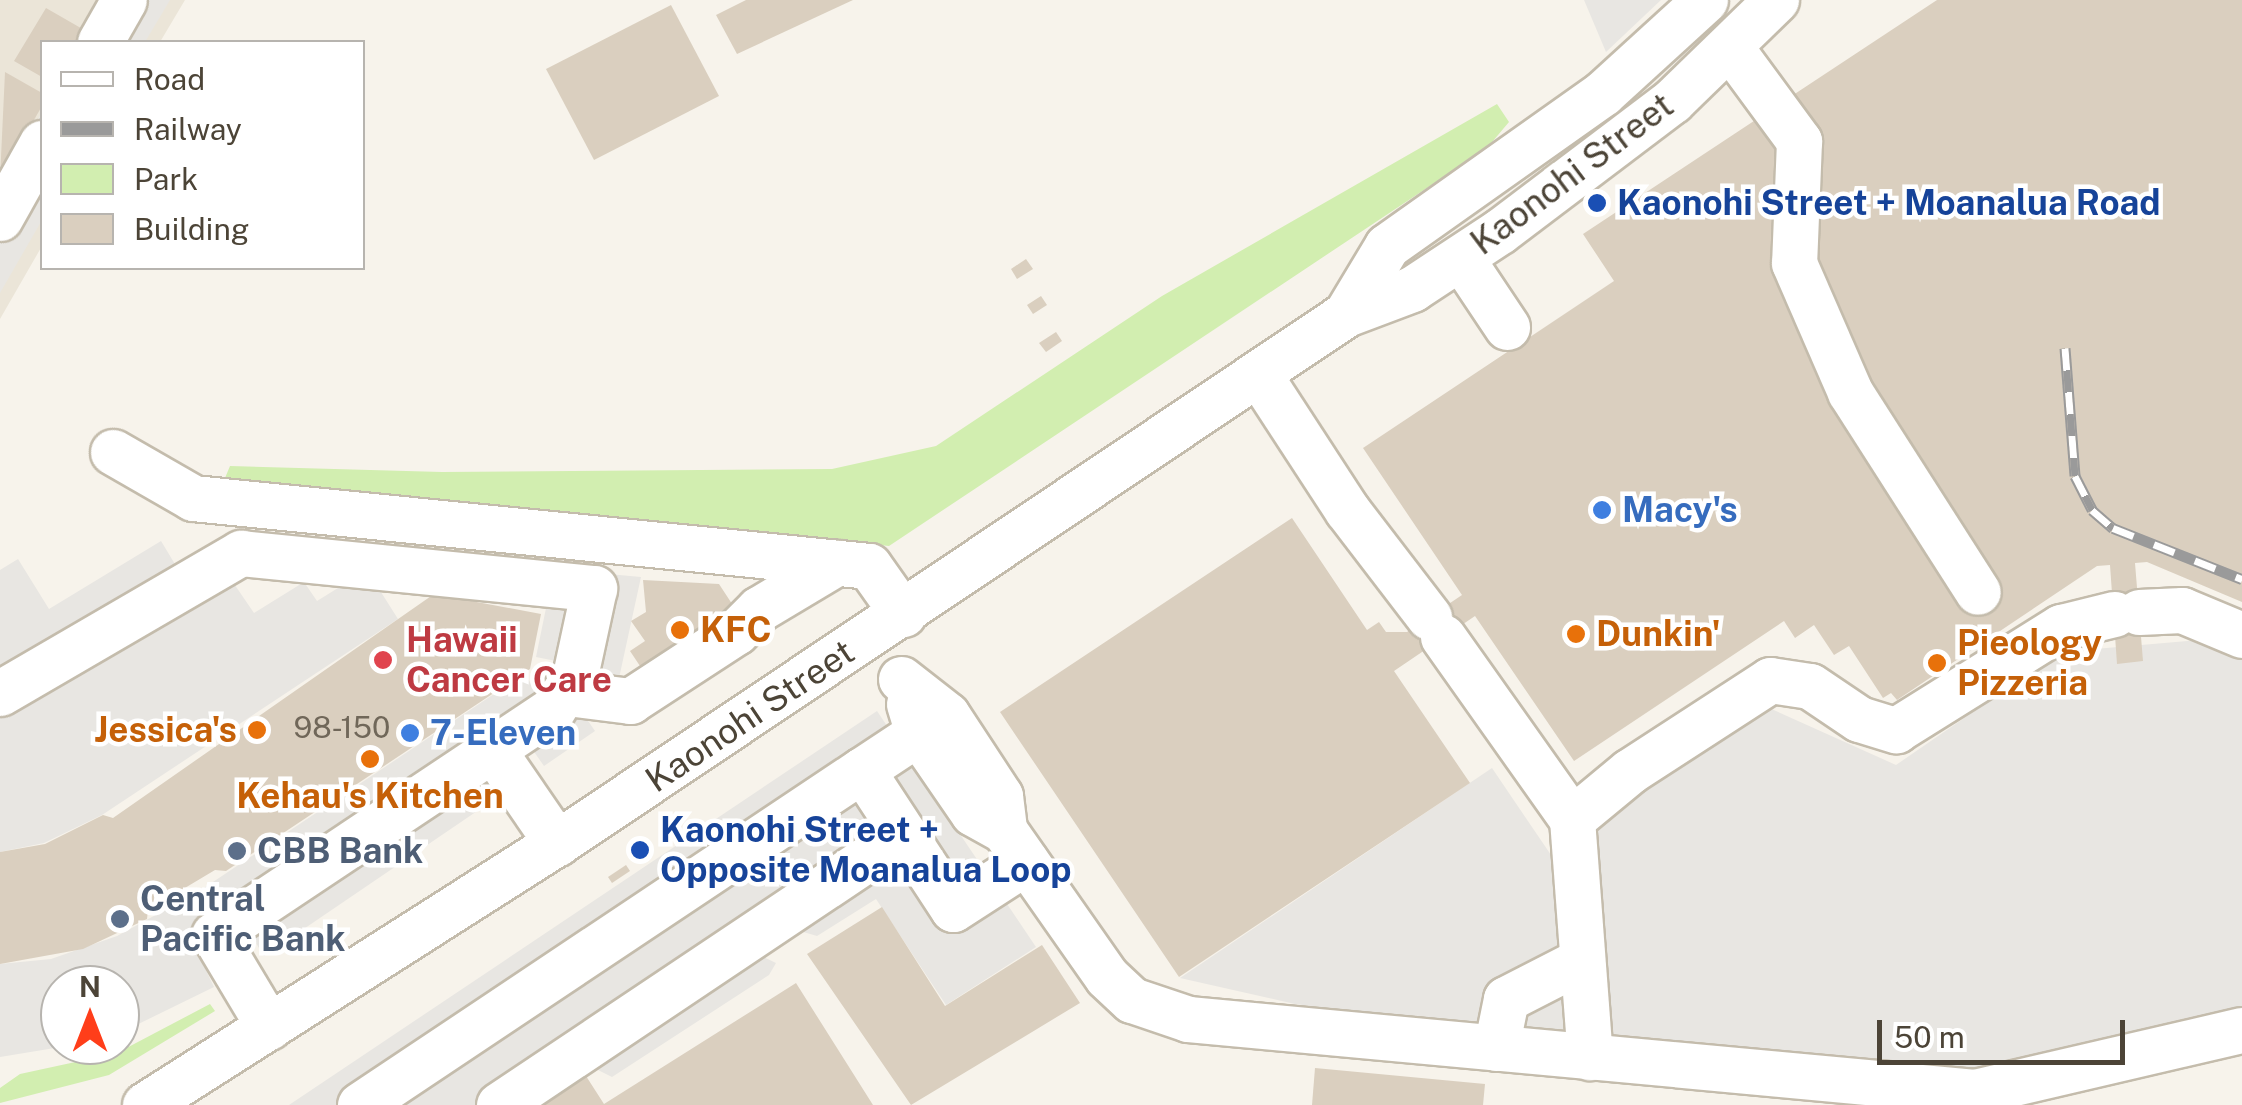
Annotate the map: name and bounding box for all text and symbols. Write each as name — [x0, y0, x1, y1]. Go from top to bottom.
legend — [40, 40, 365, 270]
text: Road — [134, 61, 205, 97]
street label: Kaonohi Street — [1463, 84, 1681, 264]
text: Railway — [134, 111, 242, 147]
text: Park — [134, 161, 198, 197]
place label: Kaonohi Street + Moanalua Road — [1617, 182, 2161, 224]
marker: Kaonohi Street + Moanalua Road — [1586, 192, 1608, 214]
text: Building — [134, 211, 249, 247]
place label: Macy's — [1622, 489, 1738, 531]
marker: Macy's — [1591, 499, 1613, 521]
place label: KFC — [700, 609, 772, 651]
place label: Dunkin' — [1596, 613, 1721, 655]
place label: Hawaii Cancer Care — [406, 619, 612, 701]
marker: KFC — [669, 619, 691, 641]
place label: Pieology Pizzeria — [1957, 622, 2102, 704]
marker: Dunkin' — [1565, 623, 1587, 645]
street label: Kaonohi Street — [638, 631, 862, 801]
marker: Hawaii Cancer Care — [370, 647, 396, 673]
marker: Pieology Pizzeria — [1926, 652, 1948, 674]
place label: Jessica's — [94, 709, 237, 751]
house number: 98-150 — [294, 709, 390, 745]
place label: 7-Eleven — [430, 712, 576, 754]
marker: Jessica's — [246, 719, 268, 741]
marker: 7-Eleven — [399, 722, 421, 744]
marker: Kehau's Kitchen — [359, 748, 381, 770]
place label: Kehau's Kitchen — [236, 775, 504, 817]
place label: Kaonohi Street + Opposite Moanalua Loop — [660, 809, 1072, 891]
place label: CBB Bank — [257, 830, 423, 872]
marker: Kaonohi Street + Opposite Moanalua Loop — [629, 839, 651, 861]
marker: CBB Bank — [226, 840, 248, 862]
place label: Central Pacific Bank — [140, 878, 346, 960]
marker: Central Pacific Bank — [109, 908, 131, 930]
north arrow — [40, 965, 140, 1065]
text: N — [79, 970, 101, 1003]
scale bar — [1882, 1000, 2130, 1062]
text: 50 m — [1894, 1019, 1965, 1055]

